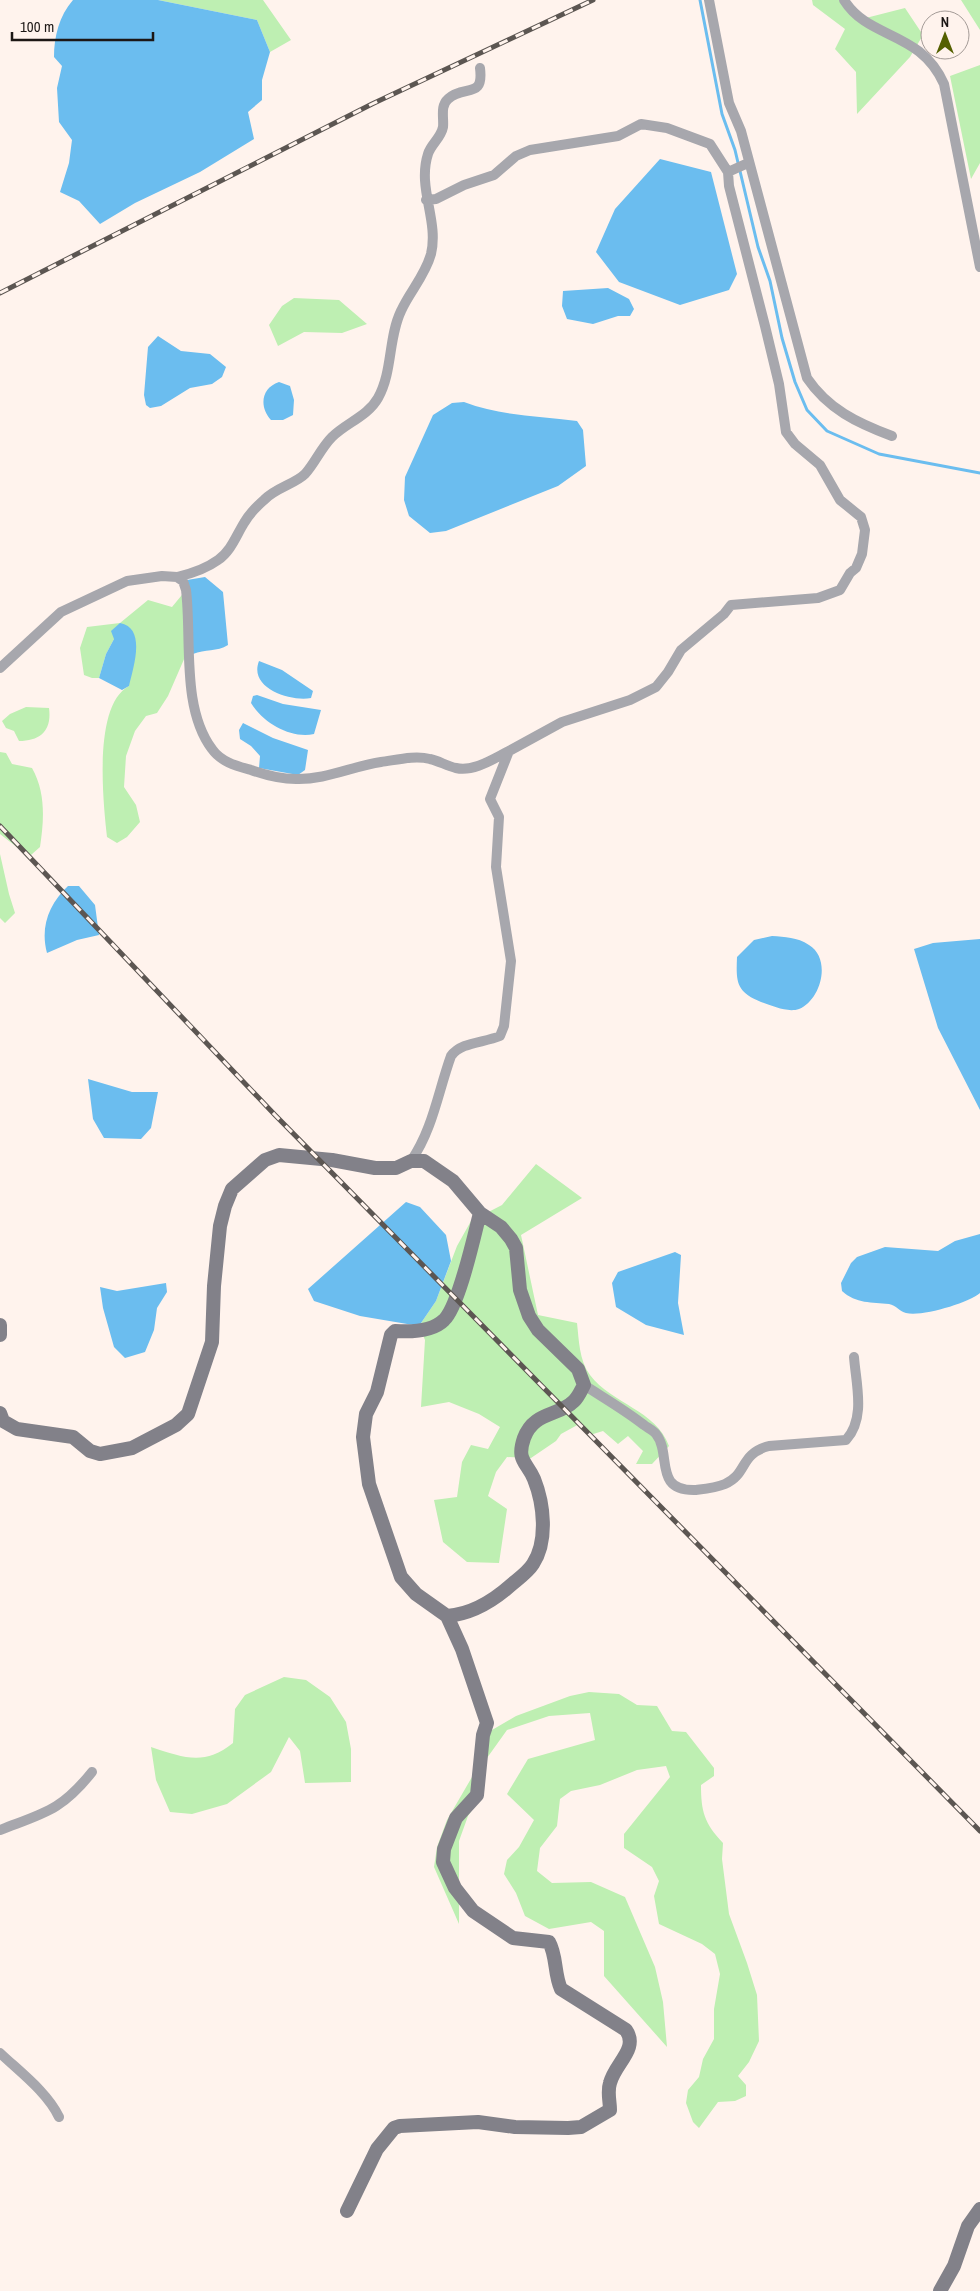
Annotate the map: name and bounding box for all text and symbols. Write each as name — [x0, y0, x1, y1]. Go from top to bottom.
scale bar — [12, 10, 154, 42]
north arrow — [920, 10, 970, 60]
text: N — [941, 13, 949, 31]
text: 100 m — [20, 16, 54, 37]

